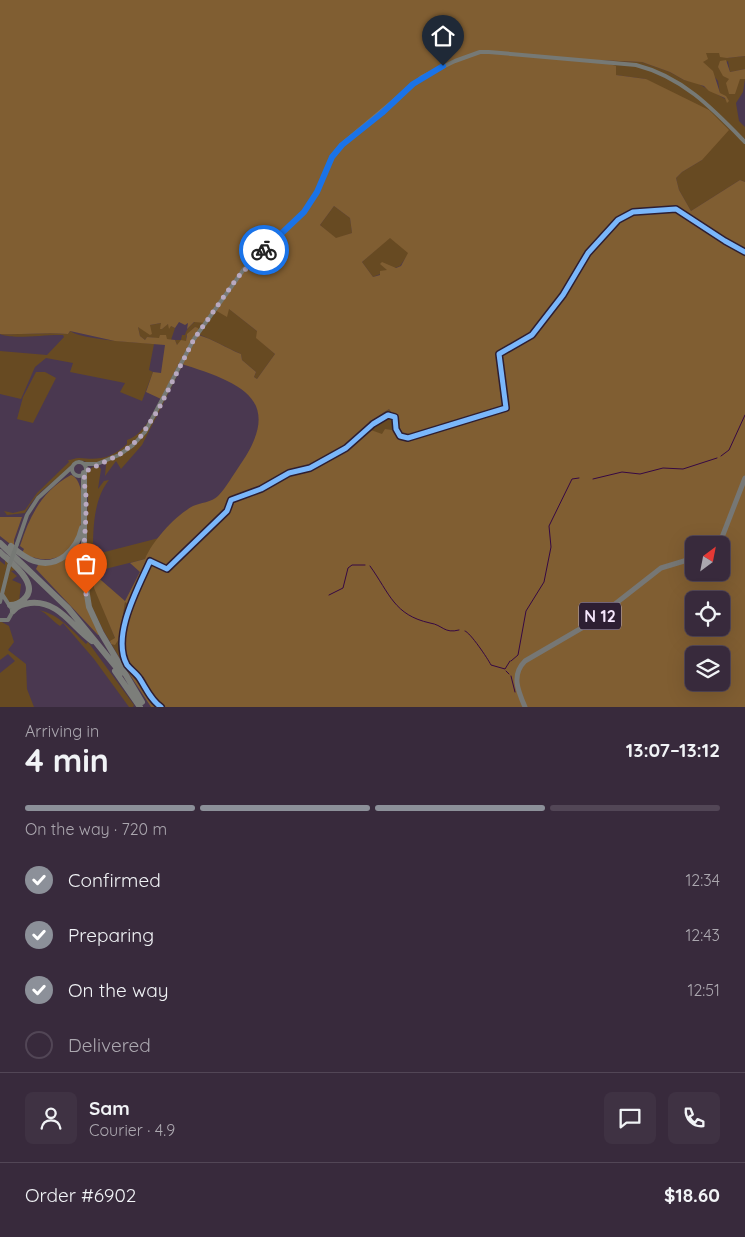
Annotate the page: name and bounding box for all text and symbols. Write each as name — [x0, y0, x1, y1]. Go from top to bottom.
pin — [422, 15, 464, 66]
icon: home — [429, 22, 457, 50]
courier — [239, 225, 289, 275]
icon: bike — [250, 236, 278, 264]
north arrow — [685, 536, 730, 581]
map controls — [685, 536, 730, 691]
pin — [65, 543, 107, 594]
icon: bag — [72, 550, 100, 578]
button: locate — [685, 591, 730, 636]
road number: N 12 — [579, 602, 621, 630]
button: layers — [685, 646, 730, 691]
text: Arriving in — [25, 721, 99, 741]
text: 13:07–13:12 — [626, 738, 720, 762]
text: 4 min — [25, 740, 109, 780]
text: On the way · 720 m — [25, 819, 167, 839]
icon: check — [25, 866, 53, 894]
text: Confirmed — [68, 868, 161, 892]
text: 12:34 — [685, 870, 720, 890]
icon: check — [25, 921, 53, 949]
text: Preparing — [68, 923, 154, 947]
text: 12:43 — [685, 925, 720, 945]
icon: check — [25, 976, 53, 1004]
text: On the way — [68, 978, 169, 1002]
text: 12:51 — [688, 980, 720, 1000]
text: Delivered — [68, 1033, 151, 1057]
button: person — [25, 1092, 77, 1144]
button: chat — [604, 1092, 656, 1144]
button: phone — [668, 1092, 720, 1144]
text: Sam — [89, 1096, 130, 1120]
text: Courier · 4.9 — [89, 1120, 175, 1140]
text: Order #6902 — [25, 1183, 136, 1207]
text: $18.60 — [664, 1183, 720, 1207]

